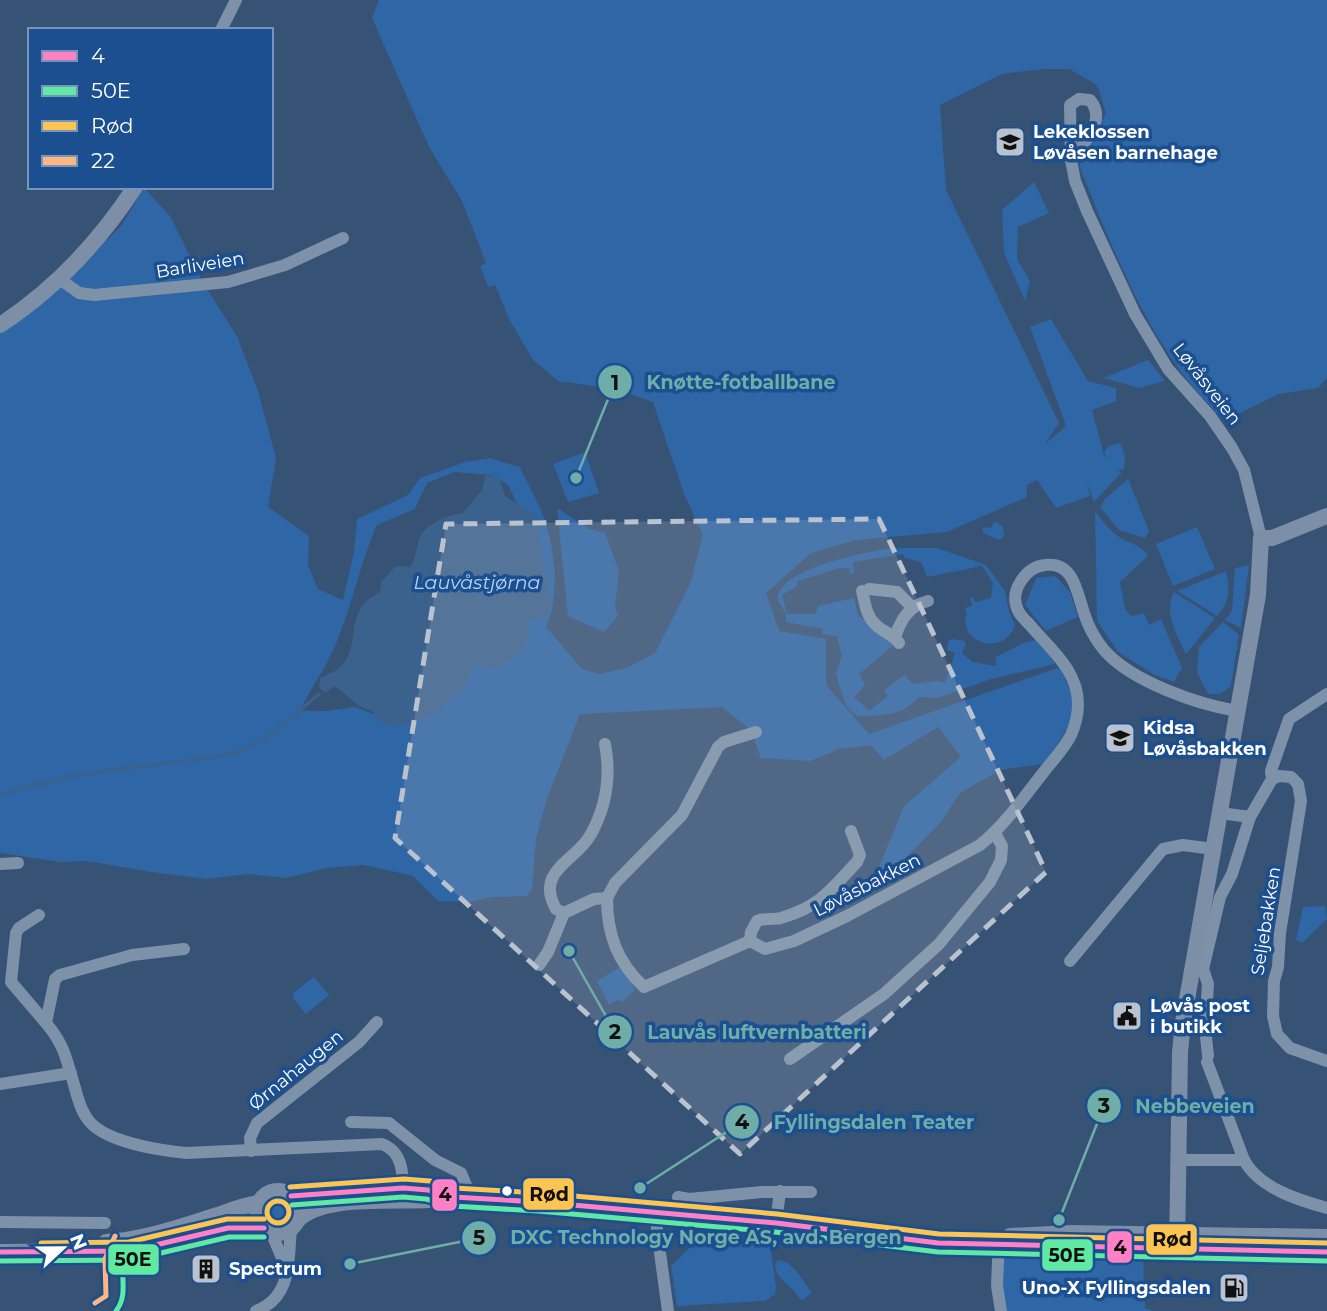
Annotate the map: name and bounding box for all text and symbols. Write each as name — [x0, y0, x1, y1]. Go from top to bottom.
legend — [28, 28, 273, 189]
text: 4 — [91, 43, 105, 68]
text: 50E — [91, 78, 131, 103]
text: Rød — [91, 113, 134, 138]
place label: Lekeklossen Løvåsen barnehage — [1033, 121, 1218, 164]
school or university icon: Lekeklossen Løvåsen barnehage — [993, 125, 1027, 159]
text: 22 — [91, 148, 115, 173]
street label: Barliveien — [154, 247, 246, 283]
street label: Løvåsveien — [1168, 338, 1246, 430]
callout: Knøtte-fotballbane — [597, 362, 849, 402]
text: 1 — [611, 370, 619, 395]
text: Knøtte-fotballbane — [647, 371, 835, 394]
water label: Lauvåstjørna — [414, 571, 541, 594]
place label: Kidsa Løvåsbakken — [1143, 717, 1267, 760]
school or university icon: Kidsa Løvåsbakken — [1103, 721, 1137, 755]
street label: Løvåsbakken — [810, 849, 924, 921]
street label: Seljebakken — [1247, 865, 1285, 977]
place label: Løvås post i butikk — [1150, 995, 1250, 1038]
public building icon: Løvås post i butikk — [1110, 999, 1144, 1033]
callout: Lauvås luftvernbatteri — [598, 1012, 880, 1052]
text: 2 — [609, 1019, 621, 1044]
text: Lauvås luftvernbatteri — [647, 1021, 867, 1044]
street label: Ørnahaugen — [244, 1025, 348, 1115]
callout: Nebbeveien — [1086, 1086, 1268, 1126]
text: 3 — [1097, 1093, 1110, 1118]
text: Nebbeveien — [1135, 1095, 1255, 1118]
callout: Fyllingsdalen Teater — [725, 1102, 988, 1142]
text: 4 — [735, 1109, 750, 1134]
text: Fyllingsdalen Teater — [774, 1111, 974, 1134]
line badge: Rød — [522, 1177, 575, 1211]
line badge: 4 — [431, 1178, 458, 1212]
text: 4 — [438, 1183, 452, 1206]
text: Rød — [529, 1183, 569, 1206]
unlabelled marker — [500, 1184, 514, 1198]
north arrow — [28, 1213, 98, 1283]
callout: DXC Technology Norge AS, avd. Bergen — [462, 1218, 916, 1258]
line badge: Rød — [1145, 1223, 1198, 1256]
text: 5 — [473, 1225, 485, 1250]
text: DXC Technology Norge AS, avd. Bergen — [510, 1226, 902, 1249]
text: Rød — [1152, 1228, 1192, 1251]
text: N — [65, 1230, 92, 1253]
line badge: 4 — [1106, 1230, 1133, 1264]
text: 4 — [1113, 1236, 1127, 1259]
line badge: 50E — [1041, 1238, 1094, 1272]
line badge: 50E — [107, 1243, 160, 1276]
text: 50E — [1049, 1244, 1085, 1267]
text: 50E — [115, 1248, 151, 1271]
building icon: Spectrum — [189, 1252, 223, 1286]
place label: Spectrum — [229, 1258, 322, 1280]
fuel station icon: Uno-X Fyllingsdalen — [1217, 1271, 1251, 1305]
place label: Uno-X Fyllingsdalen — [1022, 1277, 1211, 1299]

